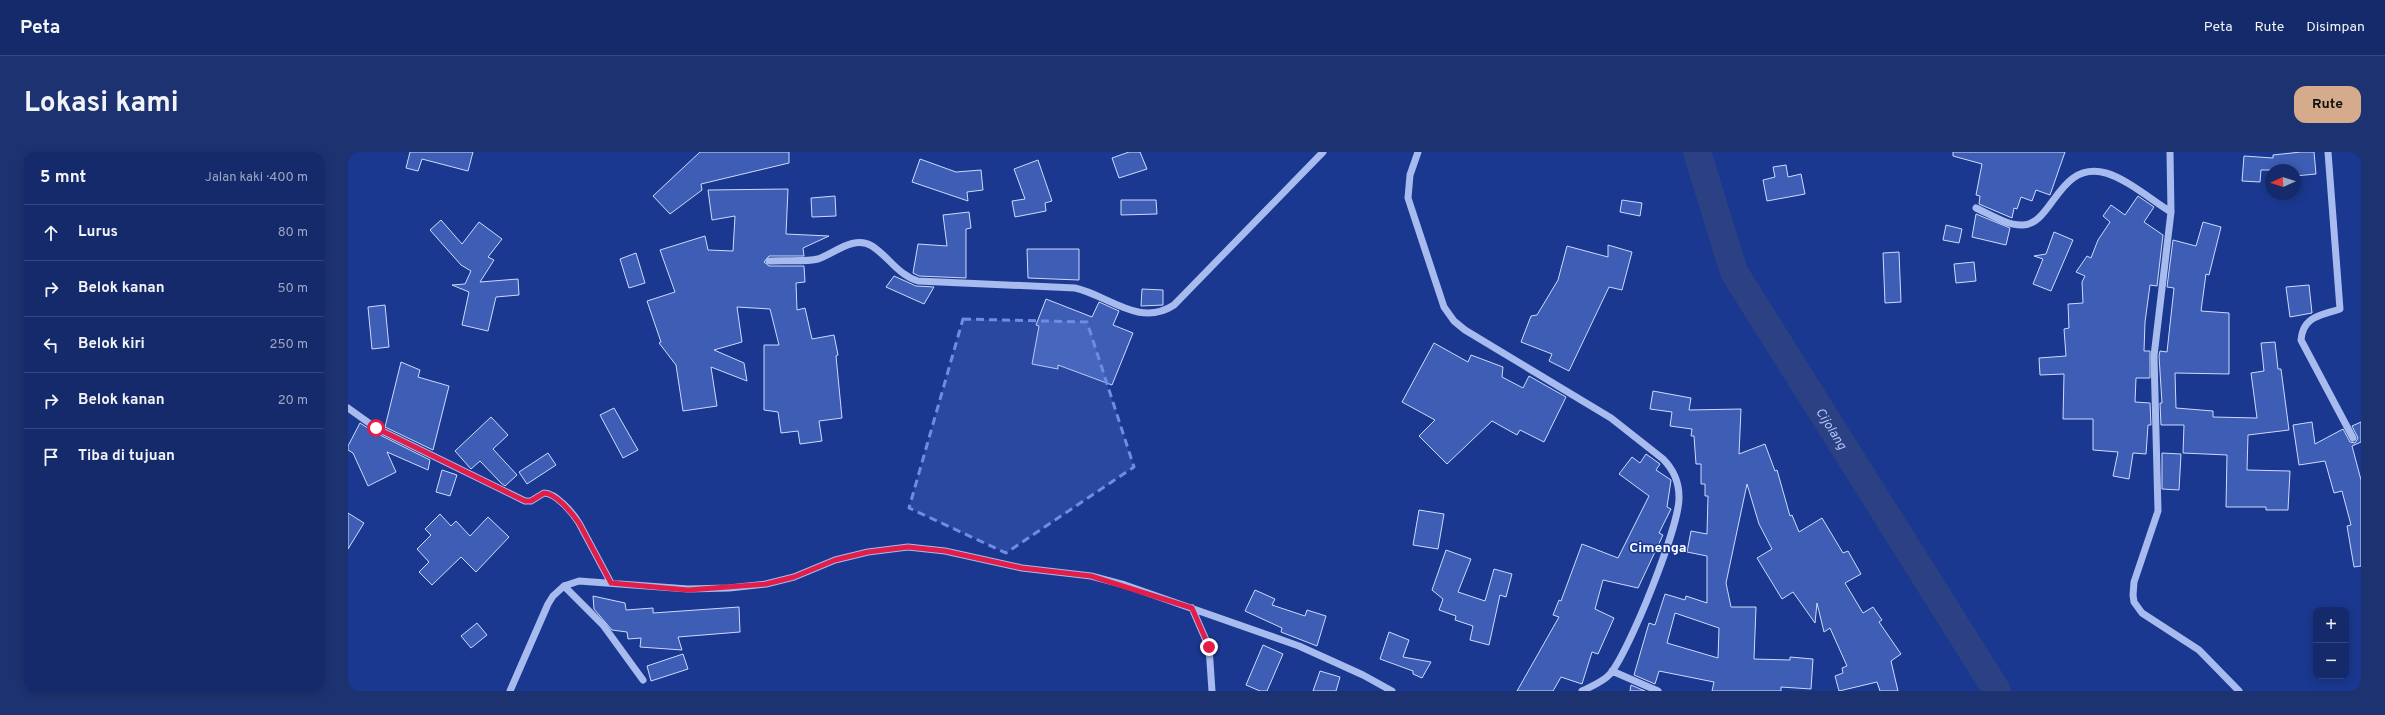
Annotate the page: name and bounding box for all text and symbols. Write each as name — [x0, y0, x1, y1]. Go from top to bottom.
text: Peta — [20, 16, 60, 40]
text: Peta — [2204, 19, 2233, 36]
text: Rute — [2255, 19, 2284, 36]
text: Disimpan — [2306, 19, 2365, 36]
text: Lokasi kami — [24, 86, 179, 122]
button: Rute — [2294, 86, 2361, 123]
north arrow — [2265, 164, 2301, 200]
text: 5 mnt — [40, 167, 86, 189]
text: Jalan kaki · 400 m — [205, 170, 308, 186]
icon: ahead — [40, 222, 62, 244]
text: Lurus — [78, 223, 118, 242]
text: 80 m — [278, 225, 308, 241]
icon: right — [40, 278, 62, 300]
text: Belok kanan — [78, 279, 165, 298]
text: 50 m — [278, 281, 308, 297]
icon: left — [40, 334, 62, 356]
text: Belok kiri — [78, 335, 145, 354]
text: 250 m — [270, 337, 308, 353]
icon: right — [40, 390, 62, 412]
text: Belok kanan — [78, 391, 165, 410]
text: 20 m — [278, 393, 308, 409]
water label: Cijolang — [1811, 406, 1850, 454]
route start — [367, 419, 385, 437]
icon: arrive — [40, 446, 62, 468]
text: Tiba di tujuan — [78, 447, 175, 466]
district label: Cimenga — [1629, 540, 1687, 557]
map controls — [2313, 607, 2349, 679]
button: + — [2313, 607, 2349, 643]
route end — [1200, 638, 1218, 656]
button: − — [2313, 643, 2349, 679]

